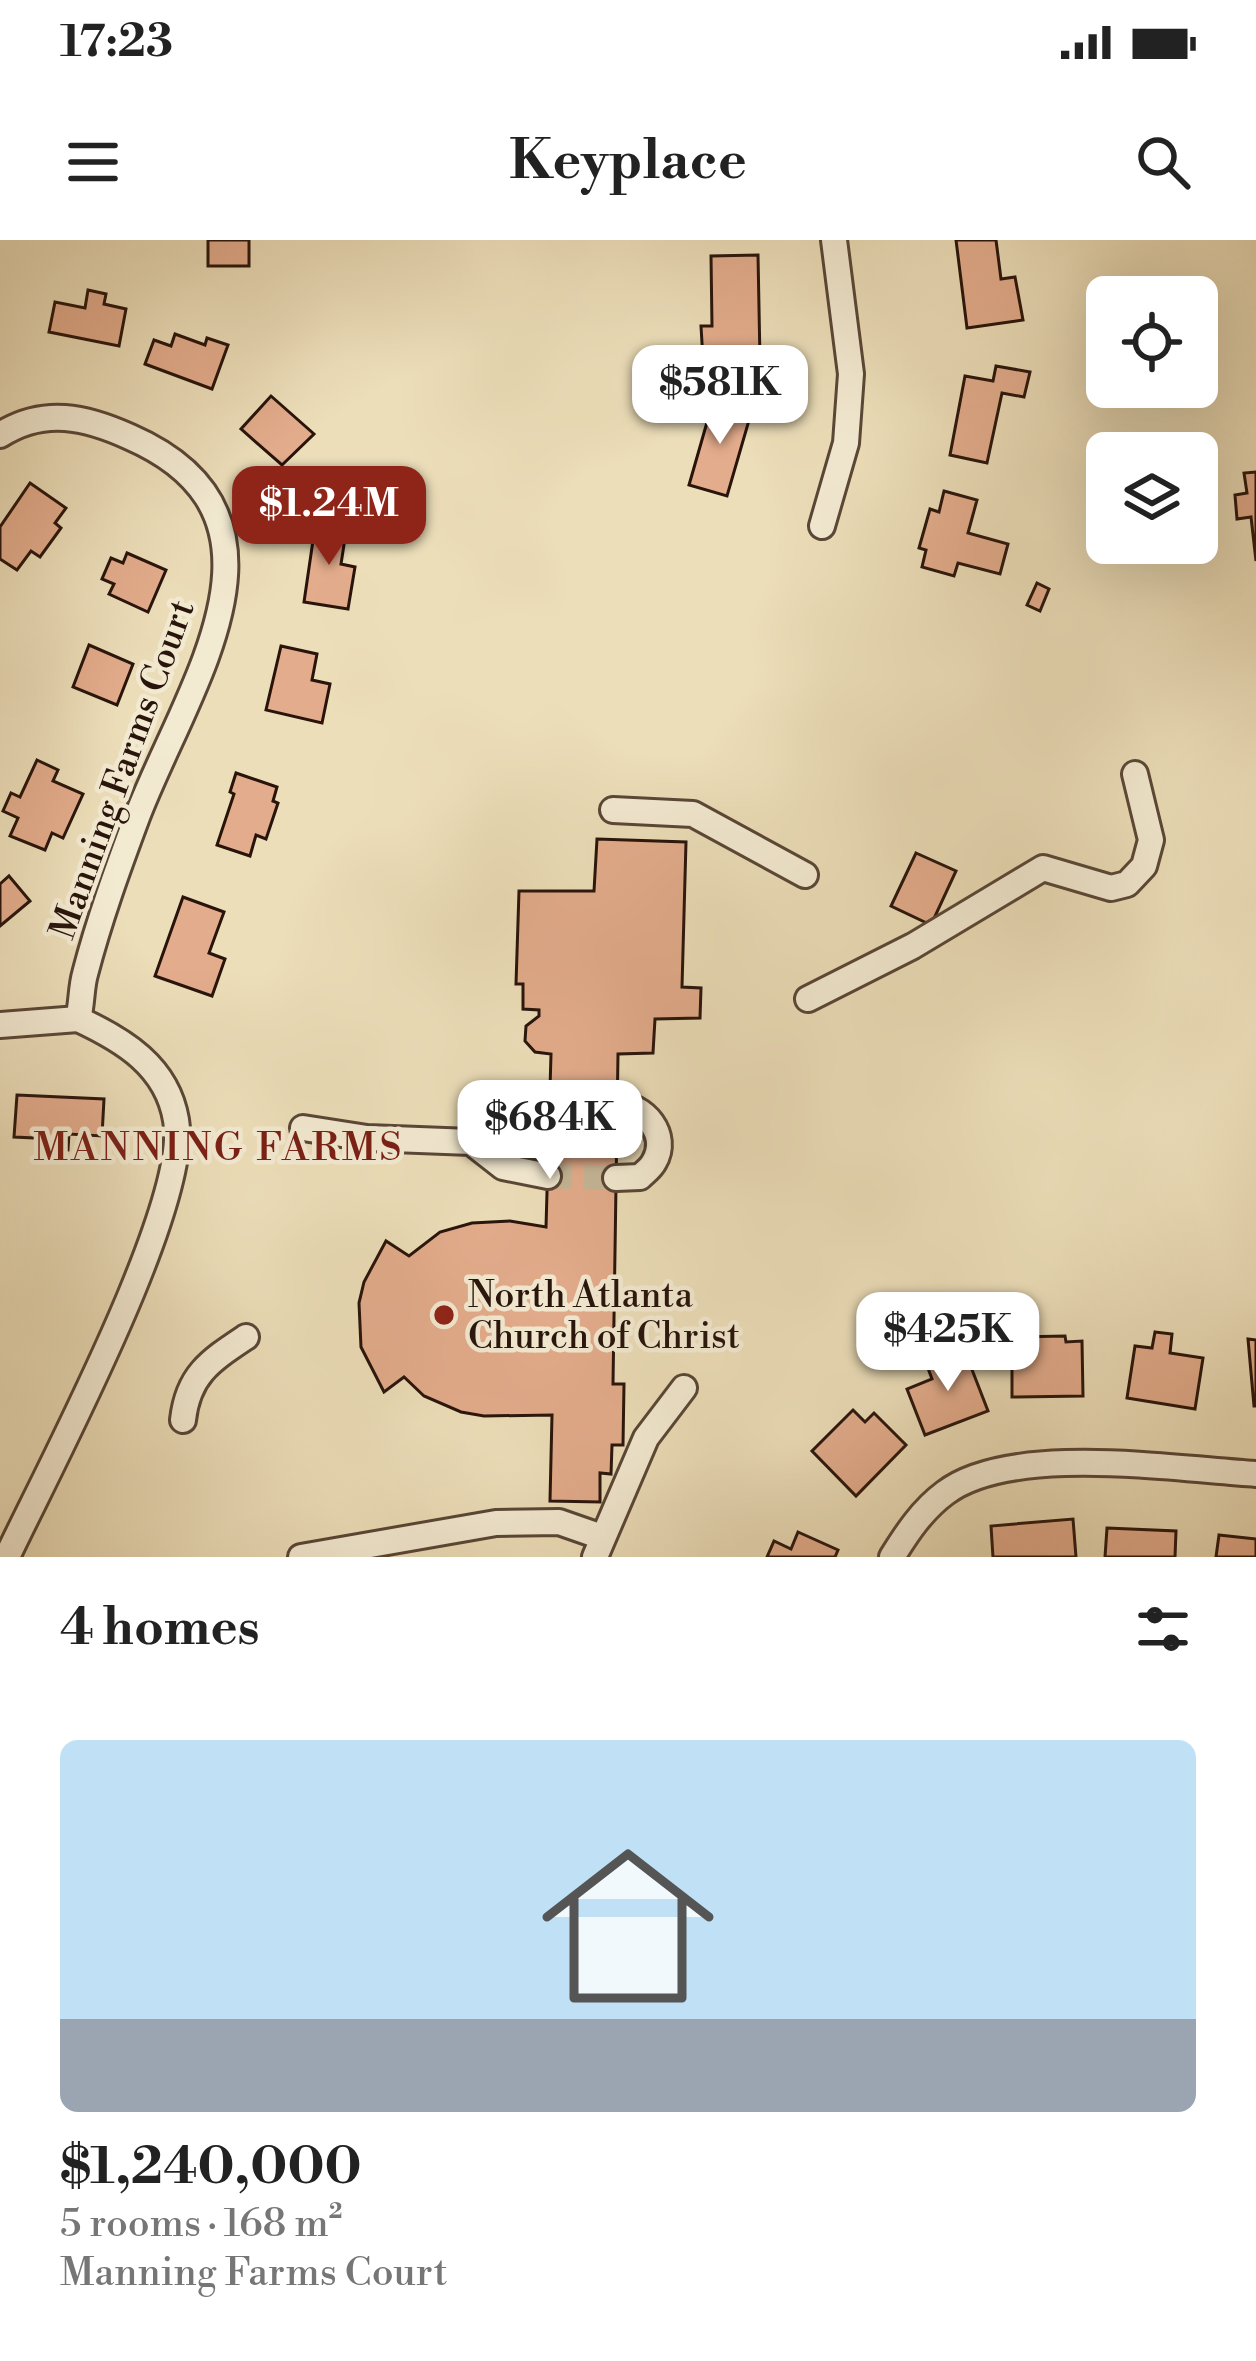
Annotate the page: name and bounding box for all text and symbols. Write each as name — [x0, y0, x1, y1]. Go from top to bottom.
text: 17:23 — [60, 14, 173, 71]
text: Keyplace — [509, 128, 747, 196]
icon: menu — [60, 129, 126, 195]
icon: search — [1130, 129, 1196, 195]
map controls — [1086, 276, 1218, 564]
button: locate — [1086, 276, 1218, 408]
pin: $581K — [636, 345, 804, 447]
text: $581K — [659, 359, 781, 408]
button: layers — [1086, 432, 1218, 564]
pin: $1.24M — [231, 466, 427, 568]
text: $1.24M — [259, 480, 399, 529]
street label: Manning Farms Court — [41, 594, 206, 946]
pin: $684K — [466, 1080, 634, 1182]
text: $684K — [485, 1094, 615, 1143]
district label: MANNING FARMS — [33, 1124, 405, 1173]
place label: North Atlanta Church of Christ — [468, 1274, 740, 1360]
pin: $425K — [864, 1292, 1032, 1394]
marker: North Atlanta Church of Christ — [431, 1302, 457, 1328]
text: $425K — [883, 1306, 1013, 1355]
icon: filters — [1130, 1596, 1196, 1662]
text: 4 homes — [60, 1597, 260, 1661]
icon: home — [520, 1818, 736, 2034]
text: $1,240,000 — [60, 2136, 362, 2200]
text: 5 rooms · 168 m² — [60, 2200, 342, 2249]
text: Manning Farms Court — [60, 2249, 448, 2298]

